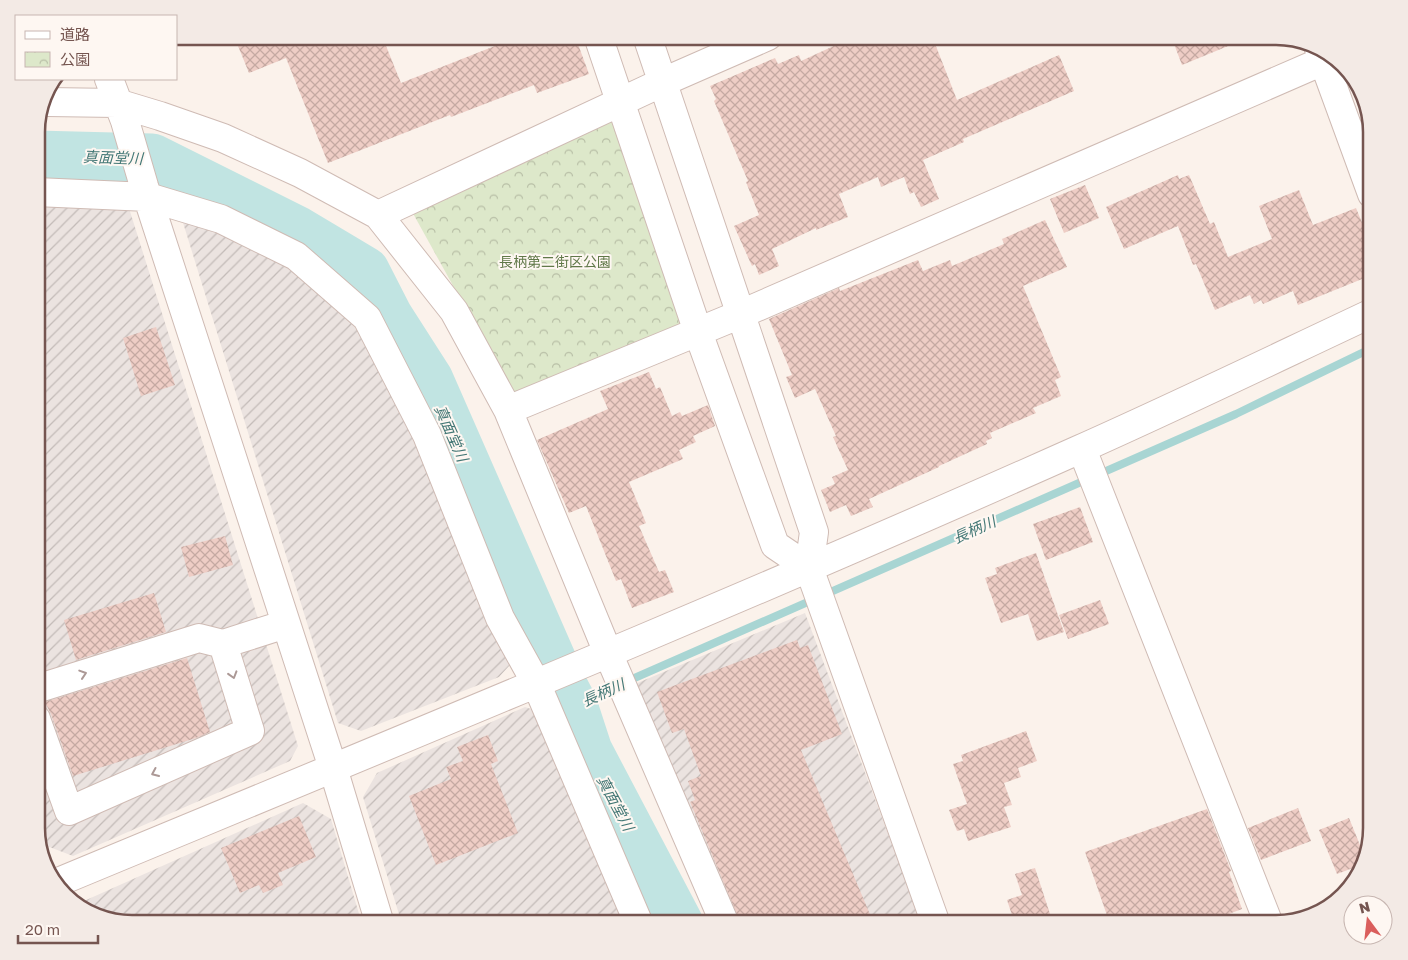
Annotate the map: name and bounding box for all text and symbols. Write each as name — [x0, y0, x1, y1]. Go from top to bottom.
legend — [15, 15, 178, 80]
text: 道路 — [60, 25, 90, 43]
text: 公園 — [60, 50, 90, 68]
water label: 真面堂川 — [83, 147, 145, 167]
park label: 長柄第二街区公園 — [499, 253, 611, 270]
water label: 真面堂川 — [432, 402, 473, 466]
water label: 長柄川 — [950, 511, 1000, 546]
one-way arrow — [78, 670, 87, 680]
one-way arrow — [227, 671, 237, 679]
water label: 長柄川 — [579, 674, 629, 709]
one-way arrow — [151, 767, 160, 778]
water label: 真面堂川 — [594, 772, 639, 835]
north arrow — [1343, 895, 1393, 945]
text: N — [1357, 897, 1372, 917]
scale bar — [18, 912, 98, 944]
text: 20 m — [25, 920, 60, 938]

